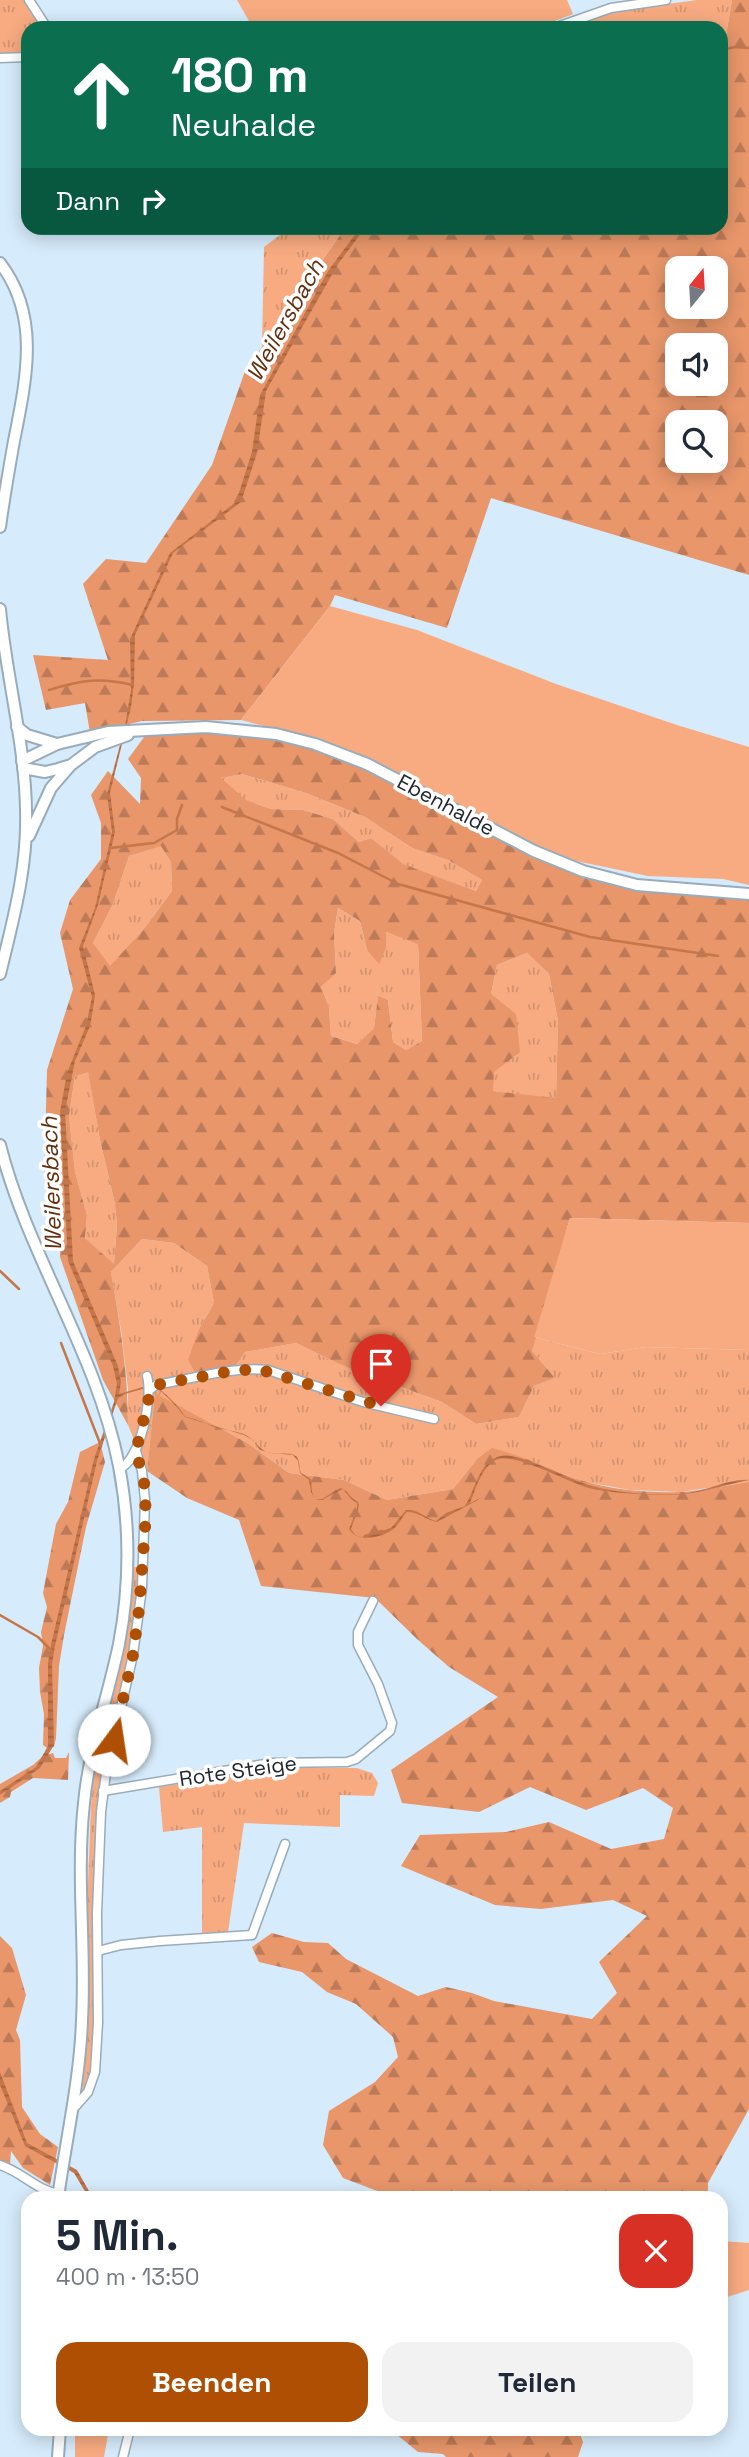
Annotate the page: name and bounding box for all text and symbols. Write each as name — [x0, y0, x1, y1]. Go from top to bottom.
text: 180 m — [171, 44, 309, 106]
icon: ahead — [56, 49, 147, 140]
text: Neuhalde — [171, 105, 316, 145]
icon: right — [134, 182, 172, 220]
text: Dann — [56, 184, 120, 218]
water label: Weilersbach — [239, 253, 331, 386]
north arrow — [665, 256, 728, 318]
map controls — [665, 256, 728, 473]
button: sound — [665, 333, 728, 396]
button: search — [665, 410, 728, 473]
street label: Ebenhalde — [393, 768, 500, 842]
water label: Weilersbach — [34, 1115, 68, 1252]
pin — [351, 1334, 411, 1406]
icon: arrive — [362, 1345, 400, 1383]
position arrow — [77, 1703, 151, 1777]
street label: Rote Steige — [177, 1749, 299, 1792]
text: 5 Min. — [56, 2209, 178, 2262]
button: close — [619, 2214, 693, 2288]
text: 400 m · 13:50 — [56, 2262, 200, 2292]
button: Beenden — [56, 2342, 368, 2422]
button: Teilen — [382, 2342, 693, 2422]

